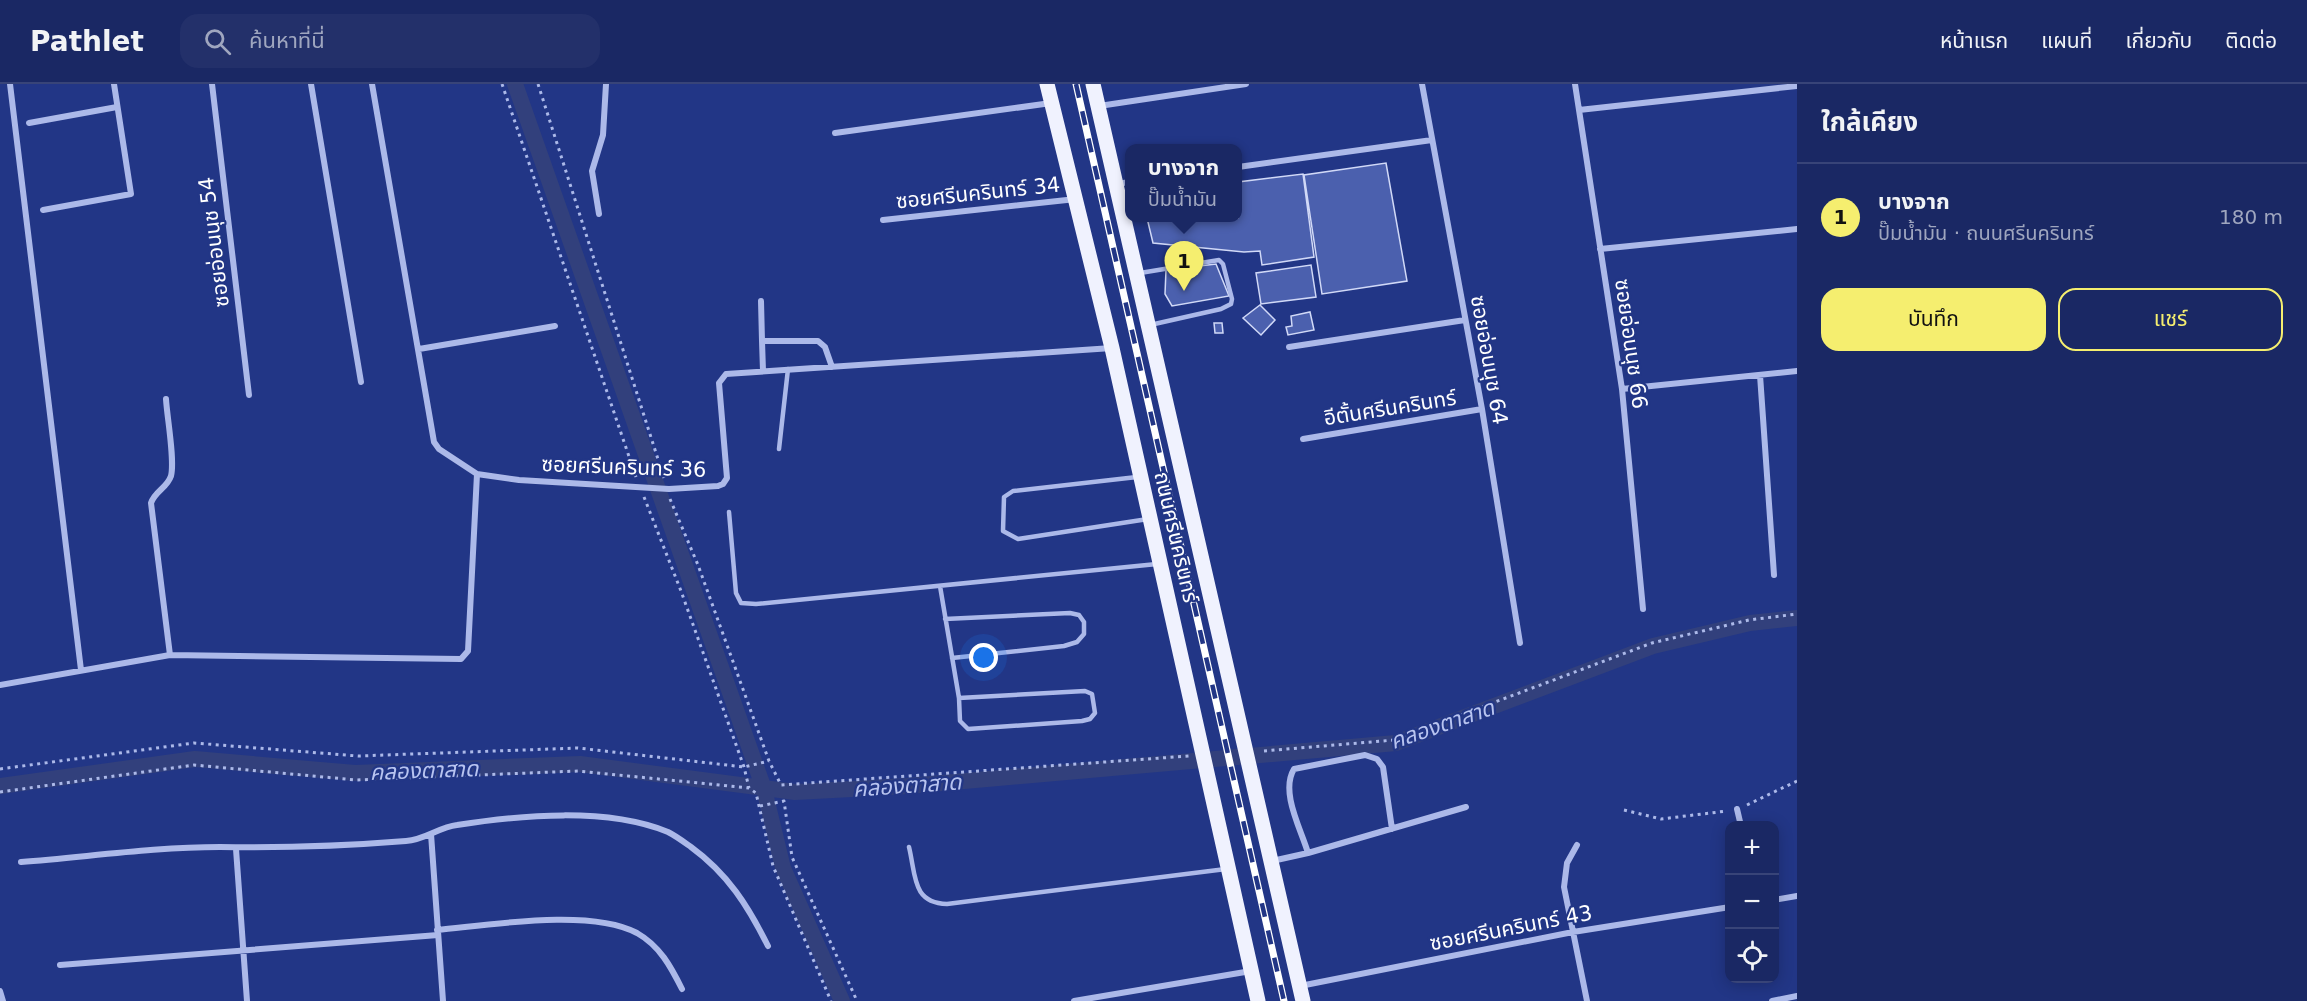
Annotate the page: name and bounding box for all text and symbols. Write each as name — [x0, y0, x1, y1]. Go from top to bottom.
search box — [180, 14, 600, 68]
text: Pathlet — [30, 25, 144, 58]
icon: search — [201, 25, 234, 58]
text: ค้นหาที่นี่ — [249, 28, 325, 53]
text: หน้าแรก — [1940, 29, 2008, 53]
text: แผนที่ — [2041, 29, 2092, 53]
text: เกี่ยวกับ — [2125, 29, 2192, 53]
text: ติดต่อ — [2225, 29, 2277, 53]
text: ใกล้เคียง — [1821, 107, 1918, 137]
popup — [1125, 144, 1242, 222]
text: บางจาก — [1148, 155, 1219, 180]
street label: ซอยศรีนครินทร์ 34 — [895, 172, 1061, 214]
street label: ซอยอ่อนนุช 54 — [194, 175, 235, 308]
text: ปั๊มน้ำมัน — [1148, 187, 1217, 211]
text: บางจาก — [1878, 189, 1950, 214]
text: 1 — [1834, 205, 1847, 229]
text: 180 m — [2219, 205, 2283, 229]
text: ปั๊มน้ำมัน · ถนนศรีนครินทร์ — [1878, 221, 2094, 245]
pin: 1 — [1164, 242, 1204, 291]
street label: ซอยอ่อนนุช 66 — [1609, 277, 1652, 411]
button: บันทึก — [1821, 288, 2046, 351]
button: แชร์ — [2058, 288, 2283, 351]
street label: ซอยอ่อนนุช 64 — [1465, 293, 1512, 427]
street label: อีตั้นศรีนครินทร์ — [1322, 384, 1459, 430]
street label: ซอยศรีนครินทร์ 36 — [541, 452, 707, 482]
street label: ถนนศรีนครินทร์ — [1149, 469, 1203, 606]
your location — [969, 643, 998, 672]
water label: คลองตาสาด — [1387, 695, 1499, 754]
water label: คลองตาสาด — [369, 756, 480, 785]
water label: คลองตาสาด — [852, 769, 963, 802]
map controls — [1725, 821, 1779, 983]
button: + — [1725, 821, 1779, 875]
button: − — [1725, 875, 1779, 929]
street label: ซอยศรีนครินทร์ 43 — [1428, 900, 1594, 956]
button: locate — [1725, 929, 1779, 983]

